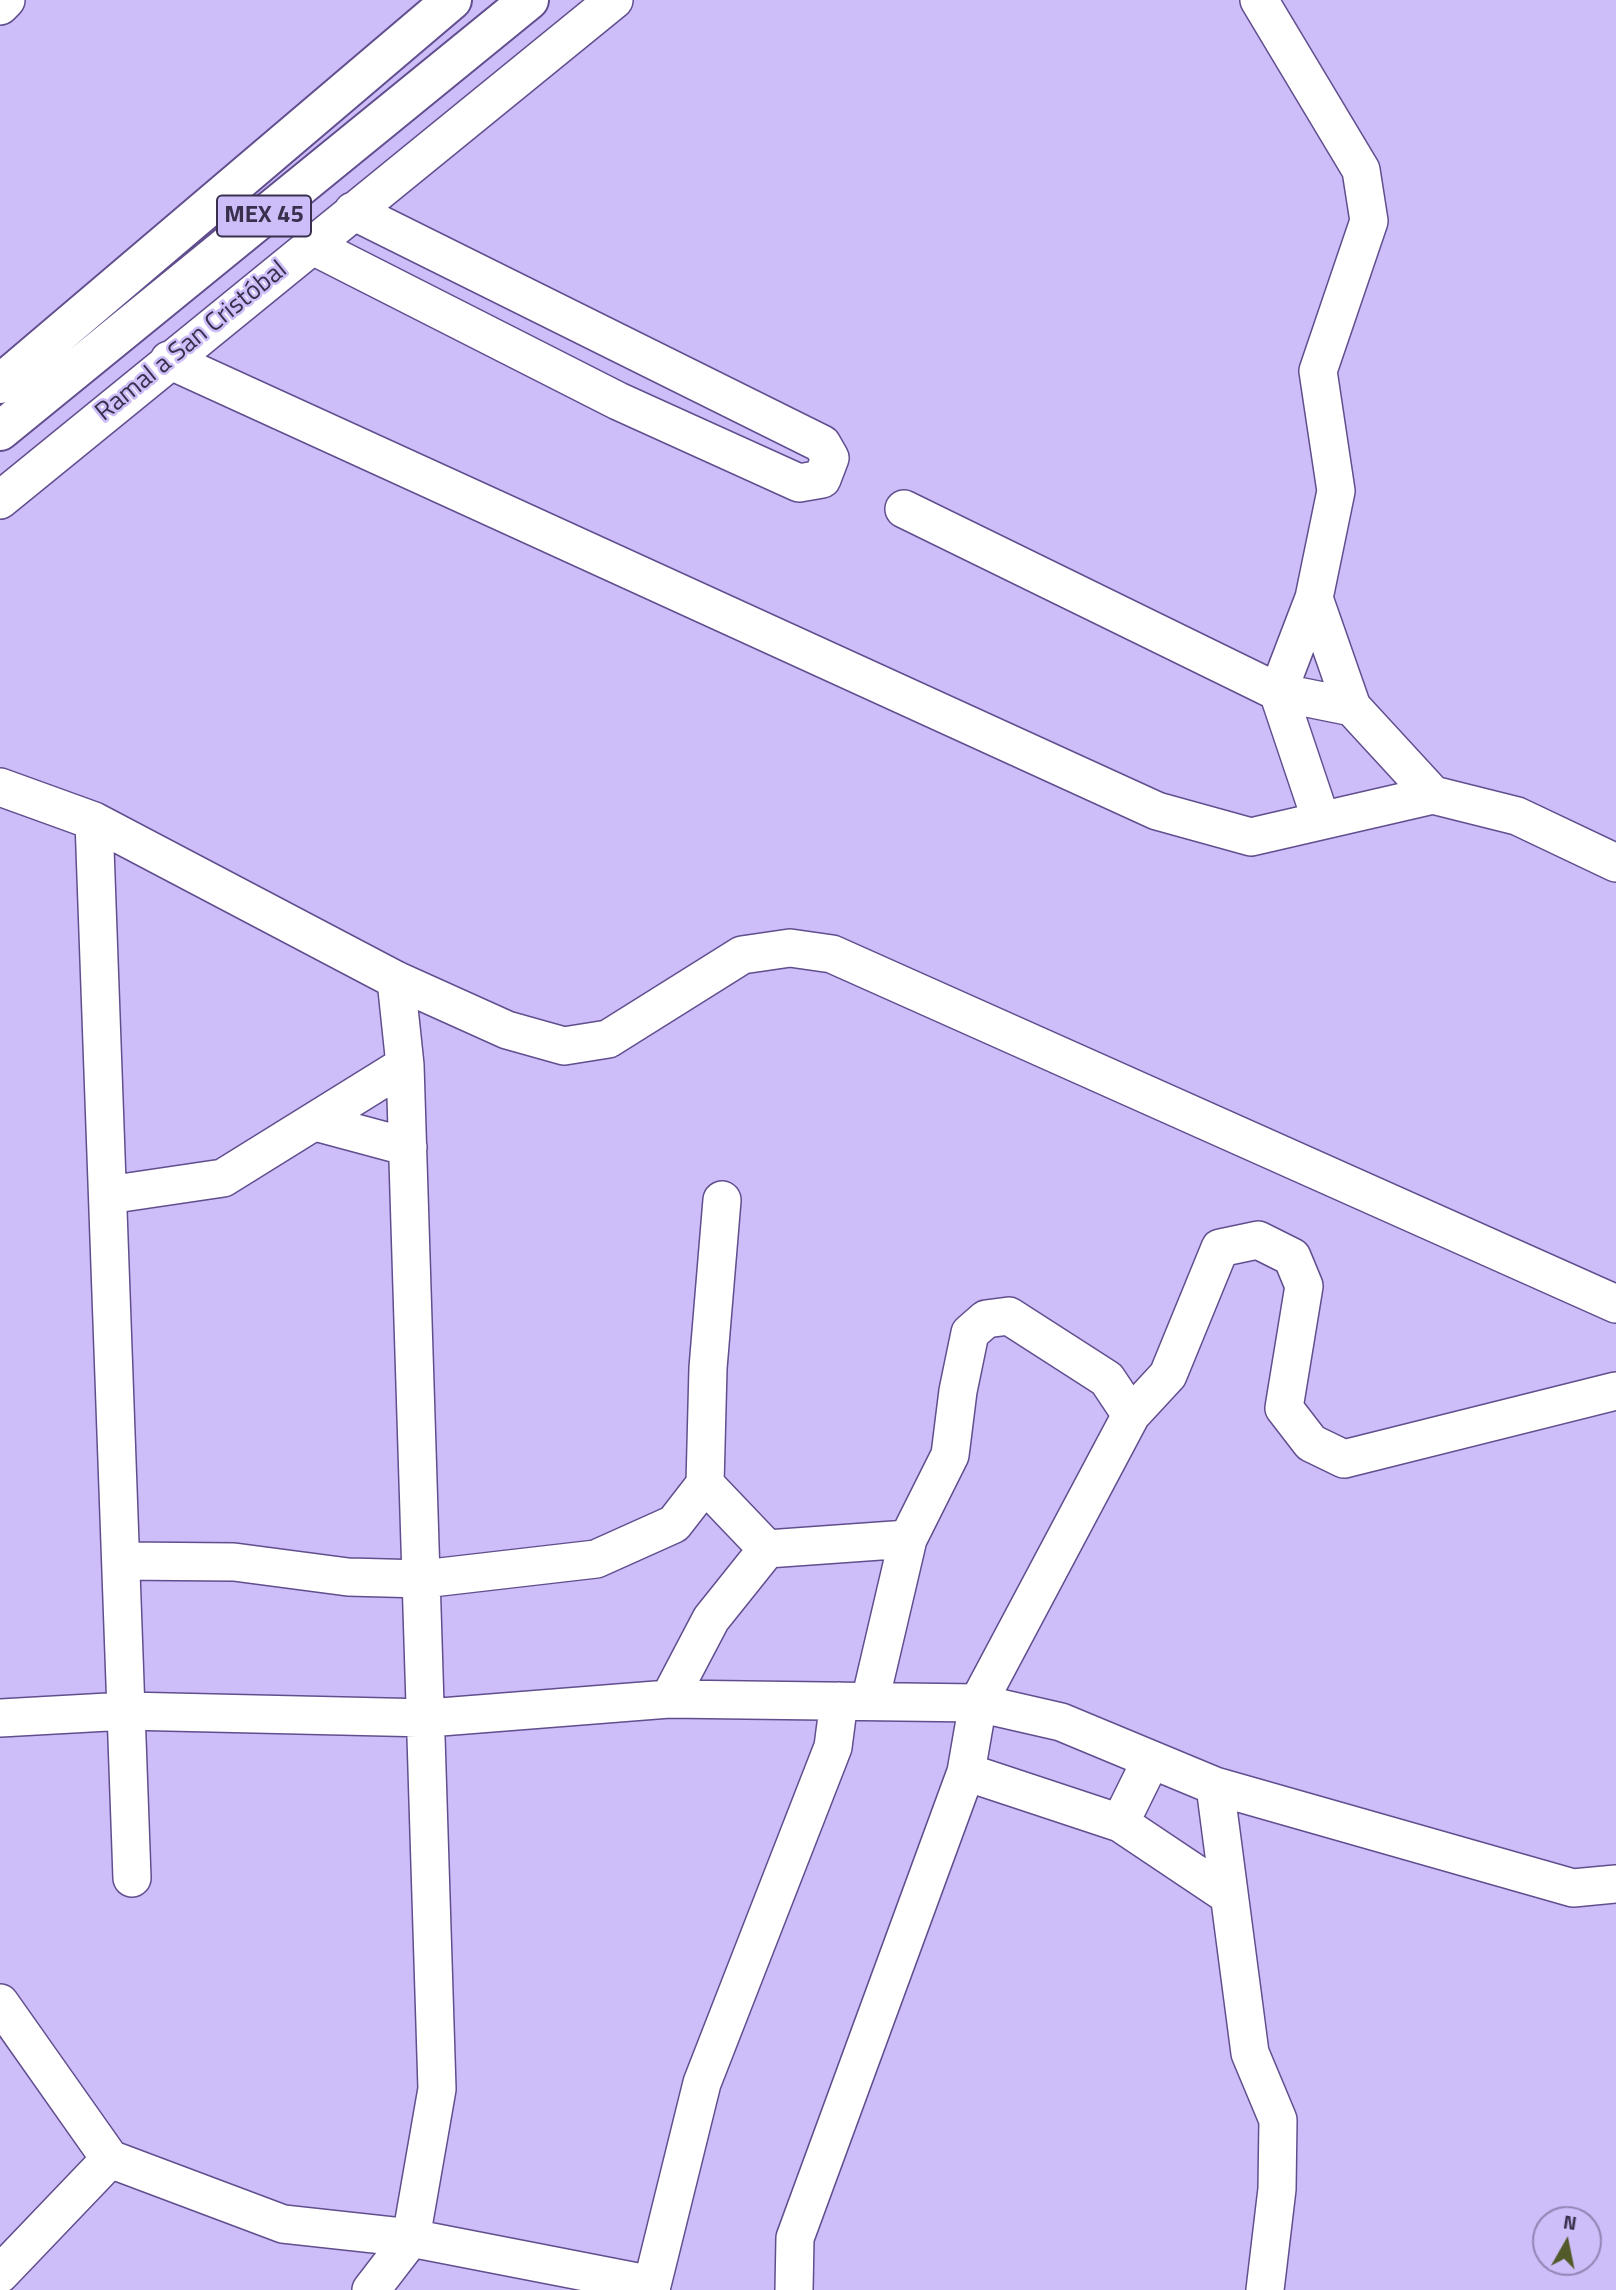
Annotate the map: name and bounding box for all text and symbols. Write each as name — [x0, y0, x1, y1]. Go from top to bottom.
road number: MEX 45 — [217, 196, 311, 236]
street label: Ramal a San Cristóbal — [90, 255, 294, 429]
north arrow — [1532, 2206, 1602, 2276]
text: N — [1561, 2206, 1579, 2237]

